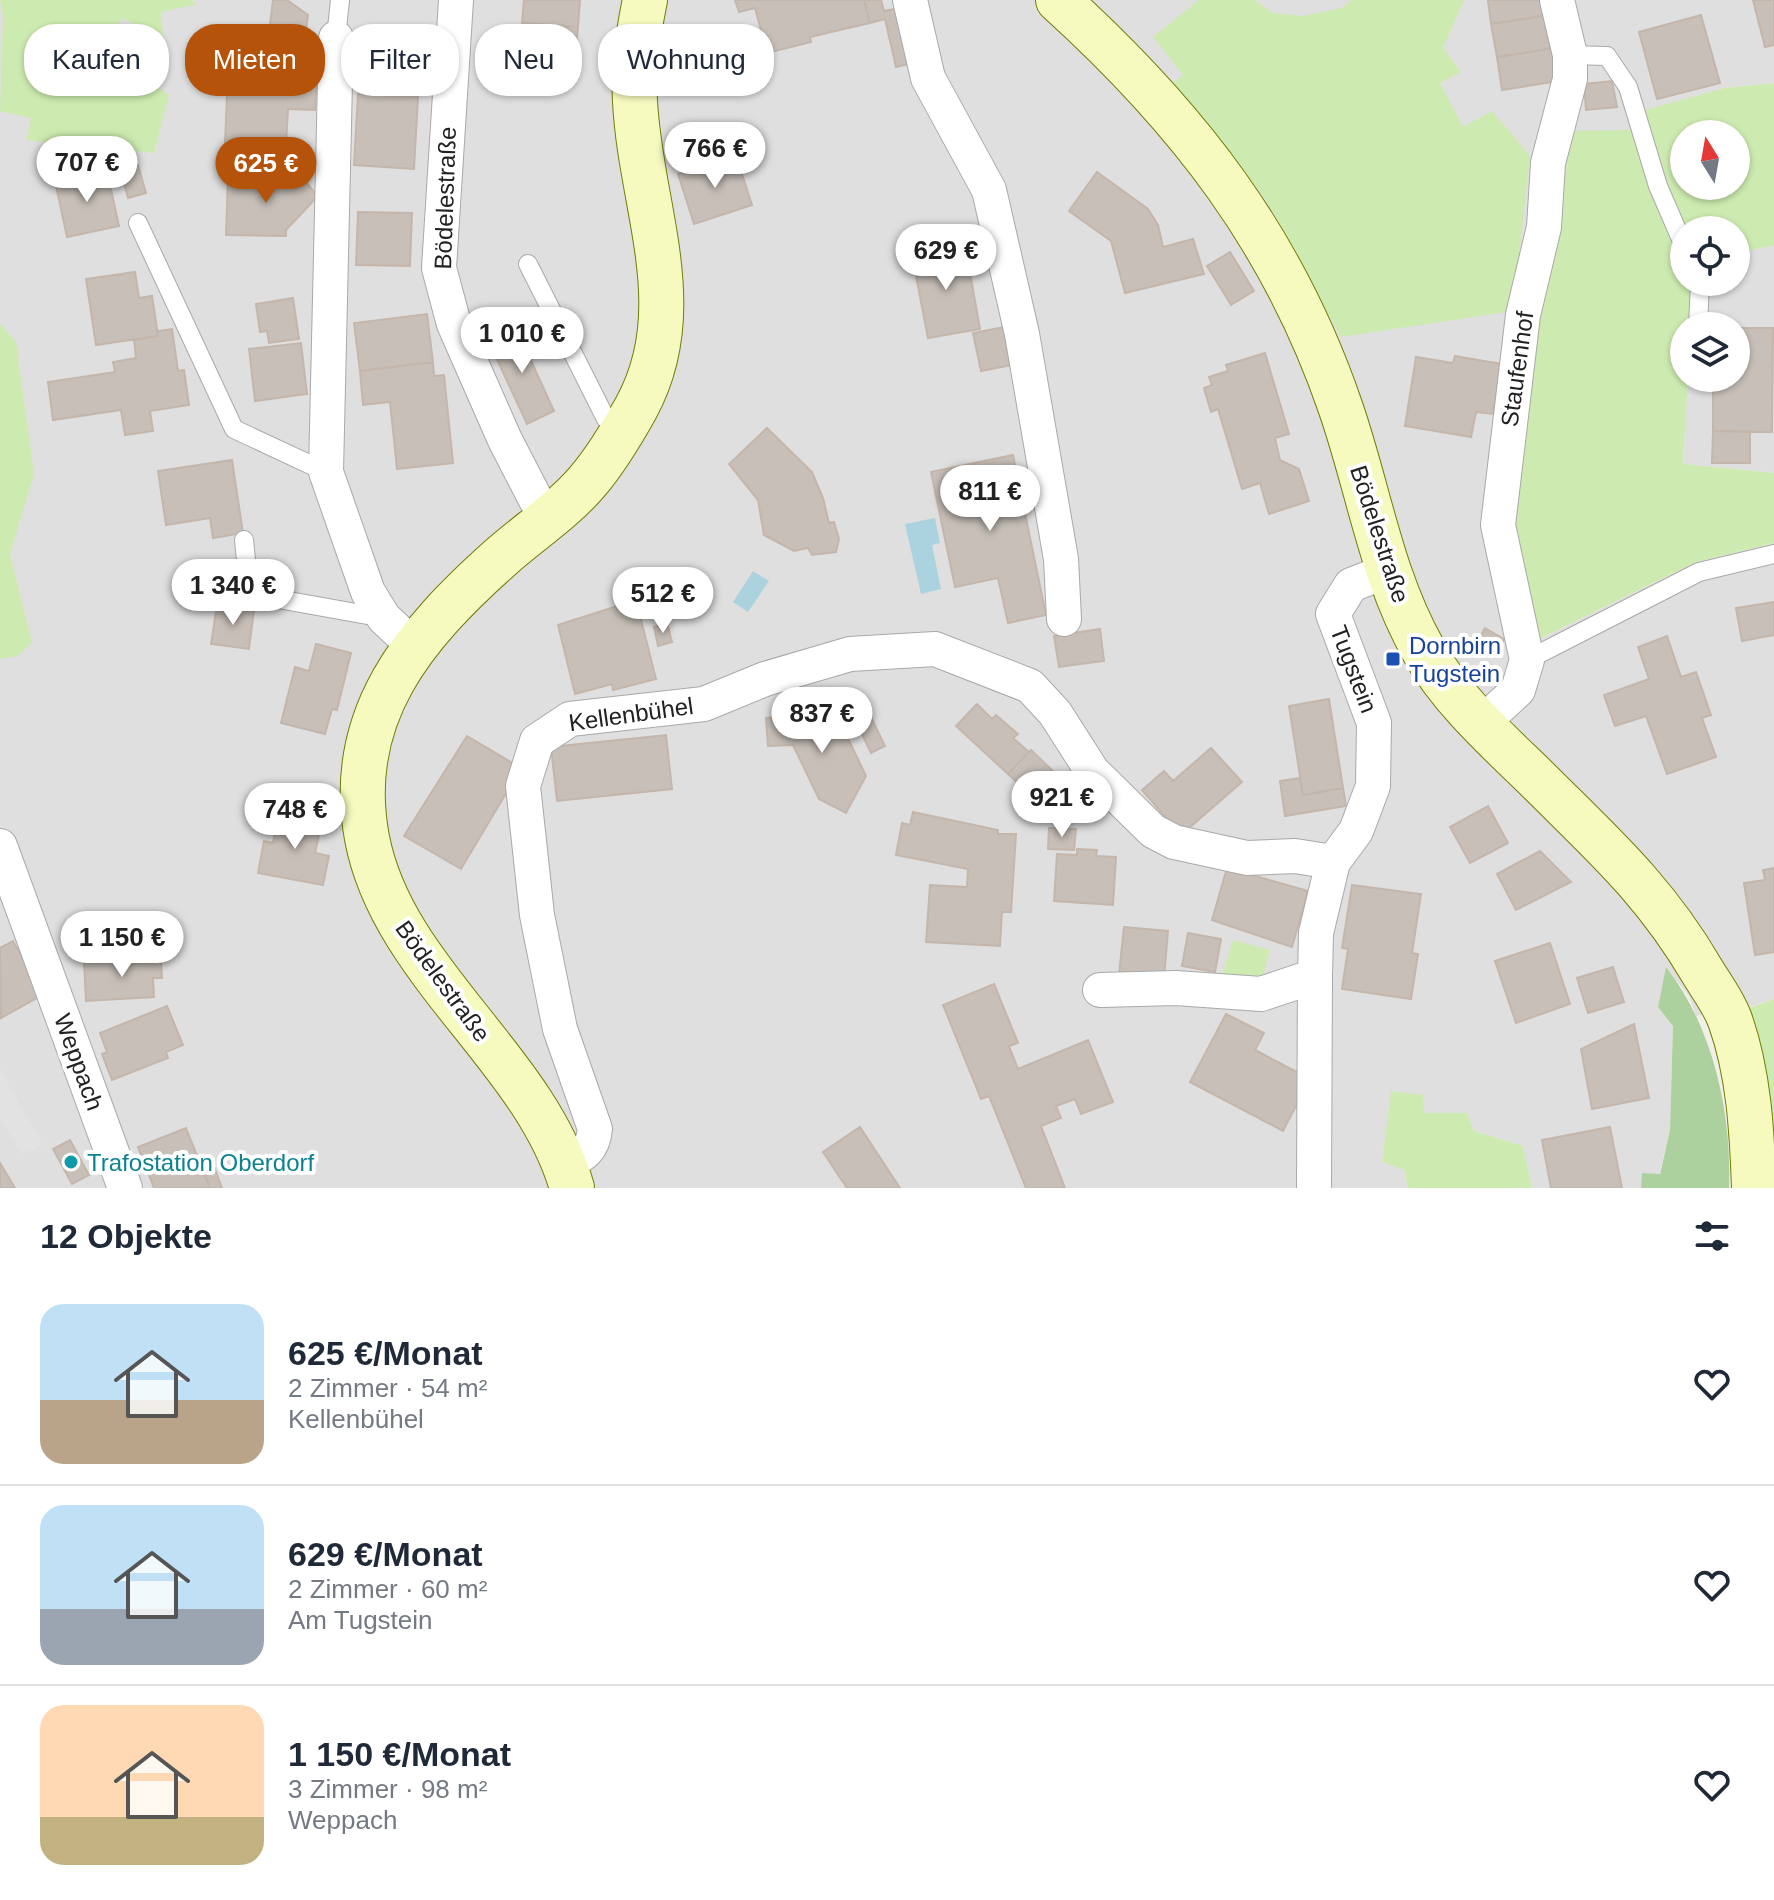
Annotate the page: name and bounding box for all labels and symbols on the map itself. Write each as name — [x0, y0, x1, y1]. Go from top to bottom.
north arrow — [1670, 120, 1750, 200]
pin: 766 € — [659, 122, 771, 190]
street label: Bödelestraße — [429, 126, 461, 270]
pin: 707 € — [31, 136, 143, 204]
pin: 625 € — [210, 137, 322, 205]
pin: 629 € — [890, 224, 1002, 292]
pin: 1 010 € — [448, 307, 596, 375]
street label: Staufenhof — [1496, 309, 1538, 428]
street label: Bödelestraße — [1345, 462, 1415, 606]
pin: 811 € — [934, 465, 1046, 533]
pin: 1 340 € — [159, 559, 307, 627]
pin: 512 € — [607, 567, 719, 635]
street label: Tugstein — [1325, 622, 1383, 716]
place label: Dornbirn Tugstein — [1409, 632, 1501, 687]
marker: Dornbirn Tugstein — [1384, 650, 1402, 668]
pin: 837 € — [766, 687, 878, 755]
street label: Kellenbühel — [567, 692, 695, 736]
pin: 921 € — [1006, 771, 1118, 839]
pin: 748 € — [239, 783, 351, 851]
pin: 1 150 € — [48, 911, 196, 979]
street label: Bödelestraße — [390, 915, 496, 1047]
street label: Weppach — [49, 1010, 109, 1114]
place label: Trafostation Oberdorf — [87, 1149, 315, 1176]
marker: Trafostation Oberdorf — [62, 1153, 80, 1171]

